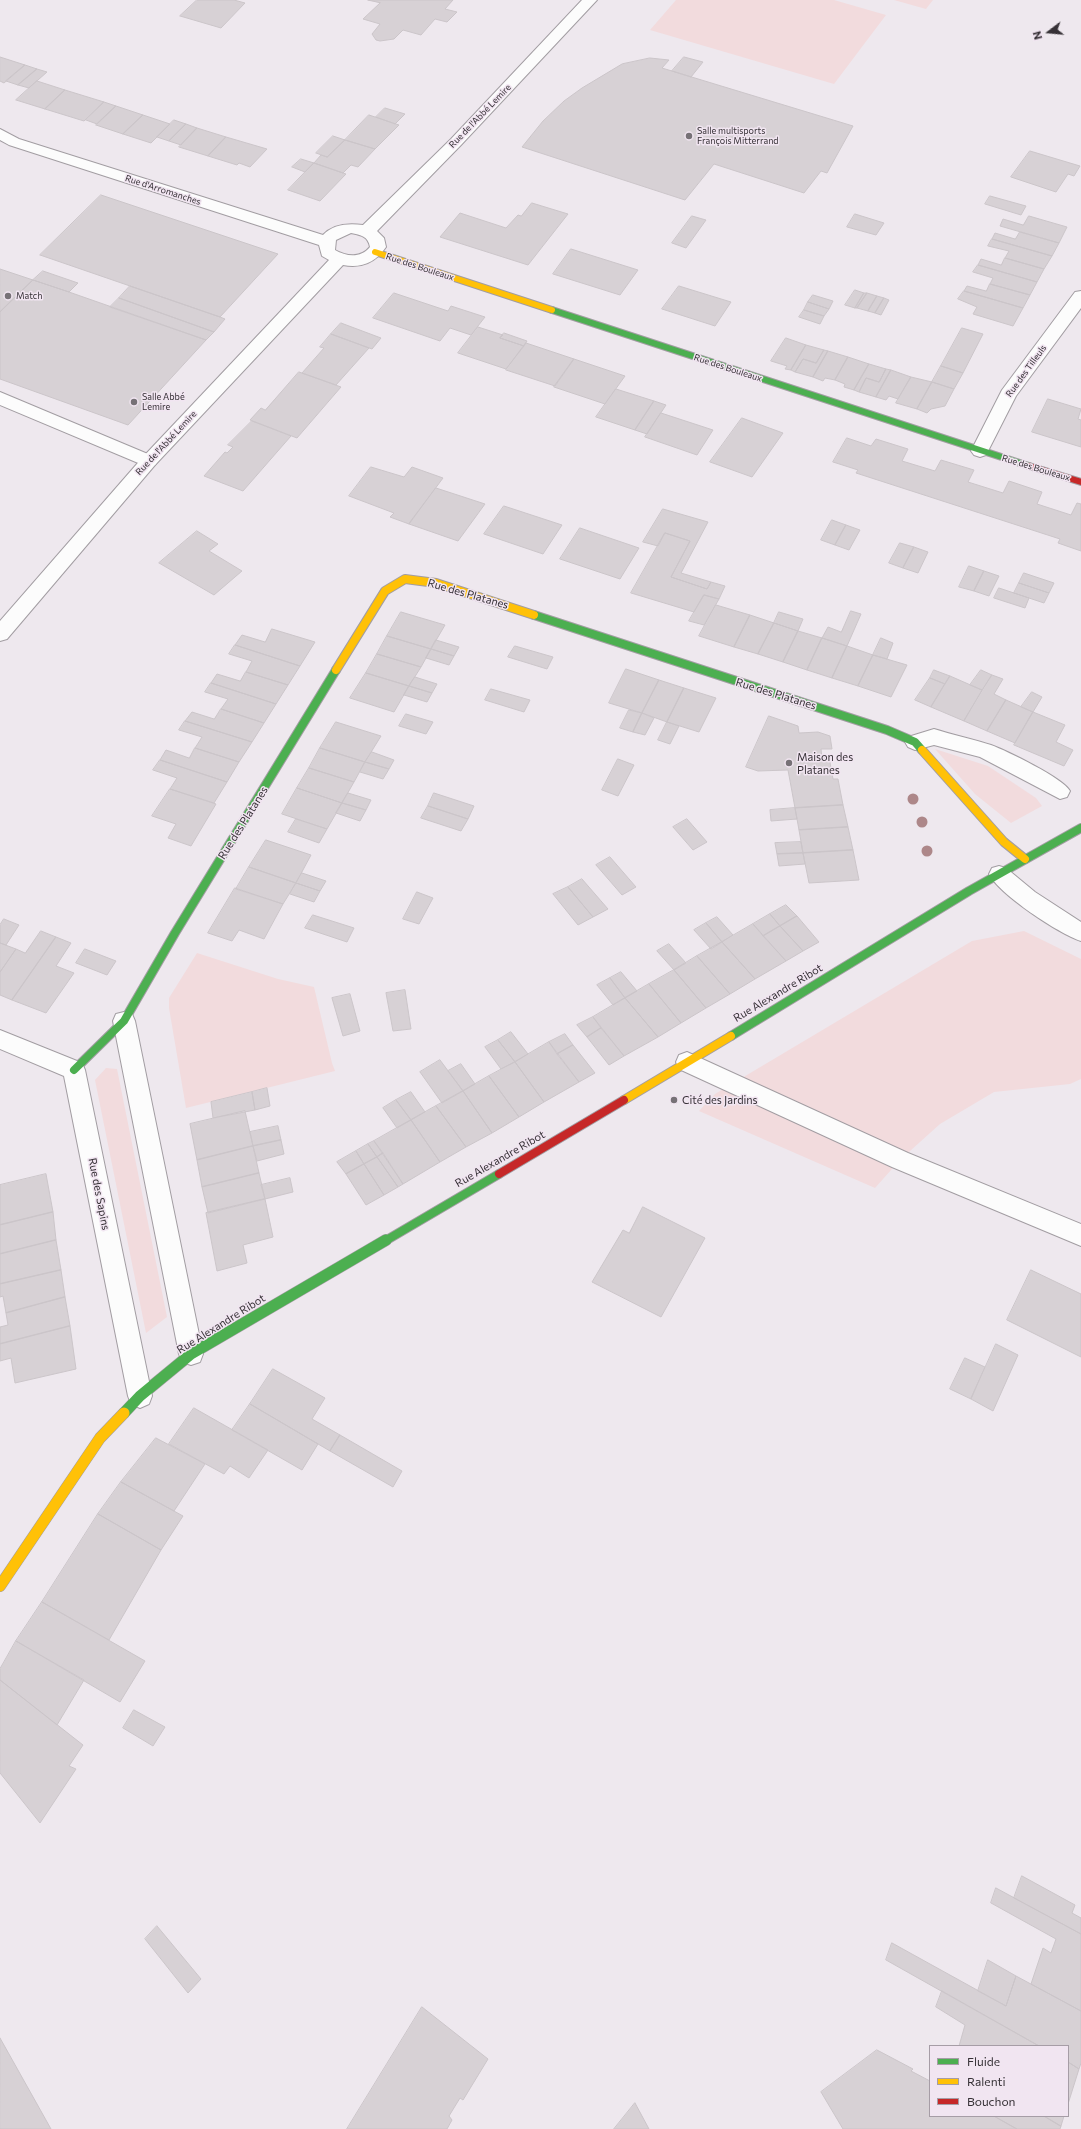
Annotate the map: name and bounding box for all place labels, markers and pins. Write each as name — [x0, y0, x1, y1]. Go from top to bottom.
place label: Salle multisports François Mitterrand — [697, 126, 779, 147]
marker: Salle multisports François Mitterrand — [684, 131, 694, 141]
marker: Match — [3, 291, 13, 301]
place label: Match — [16, 291, 42, 301]
place label: Salle Abbé Lemire — [142, 392, 185, 413]
marker: Salle Abbé Lemire — [129, 397, 139, 407]
place label: Maison des Platanes — [797, 750, 853, 776]
marker: Maison des Platanes — [784, 758, 794, 768]
place label: Cité des Jardins — [682, 1093, 758, 1107]
marker: Cité des Jardins — [669, 1095, 679, 1105]

